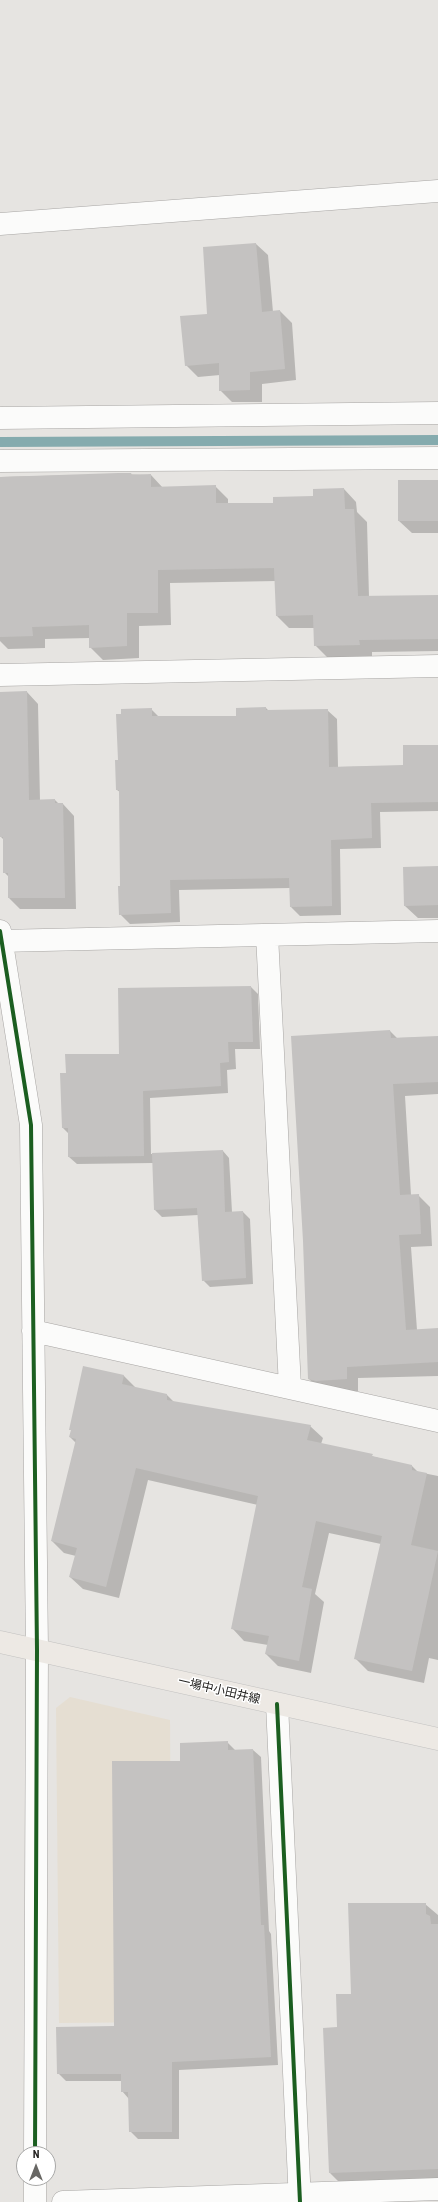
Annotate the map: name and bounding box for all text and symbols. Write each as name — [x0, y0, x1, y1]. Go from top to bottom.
street label: 一場中小田井線 — [176, 1675, 262, 1707]
north arrow — [16, 2146, 56, 2186]
text: N — [33, 2148, 39, 2161]

